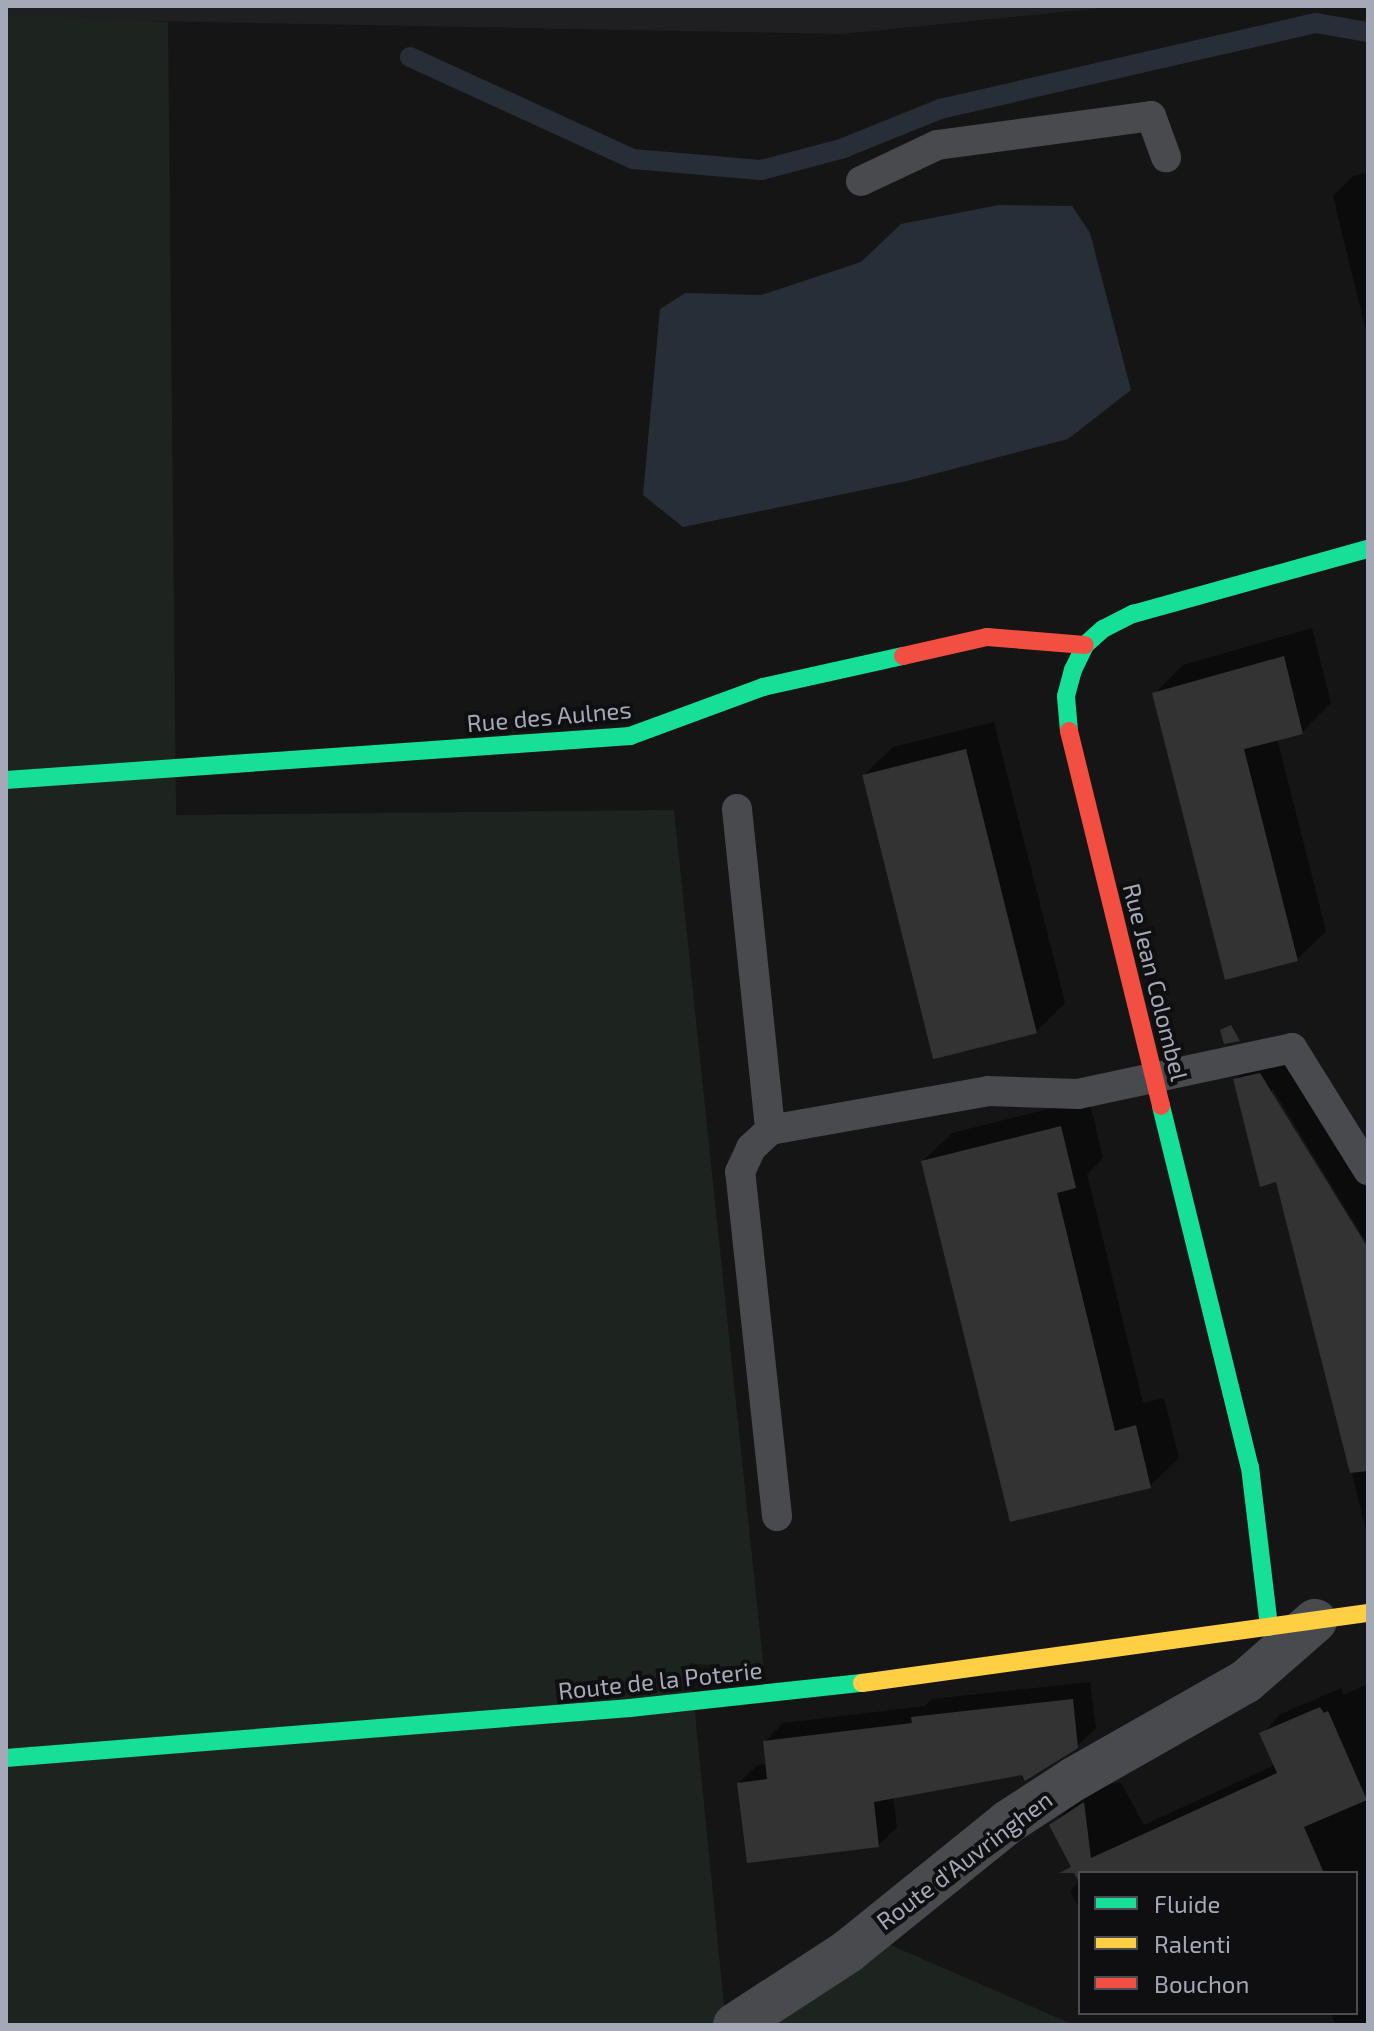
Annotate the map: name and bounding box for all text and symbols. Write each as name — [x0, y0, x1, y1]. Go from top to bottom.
street label: Rue des Aulnes — [465, 694, 633, 738]
street label: Rue Jean Colombel — [1117, 880, 1195, 1084]
street label: Route de la Poterie — [556, 1655, 764, 1705]
street label: Route d'Auvringhen — [871, 1785, 1057, 1935]
legend — [1078, 1871, 1358, 2015]
text: Fluide — [1154, 1889, 1220, 1918]
text: Ralenti — [1154, 1929, 1231, 1958]
text: Bouchon — [1154, 1969, 1249, 1998]

